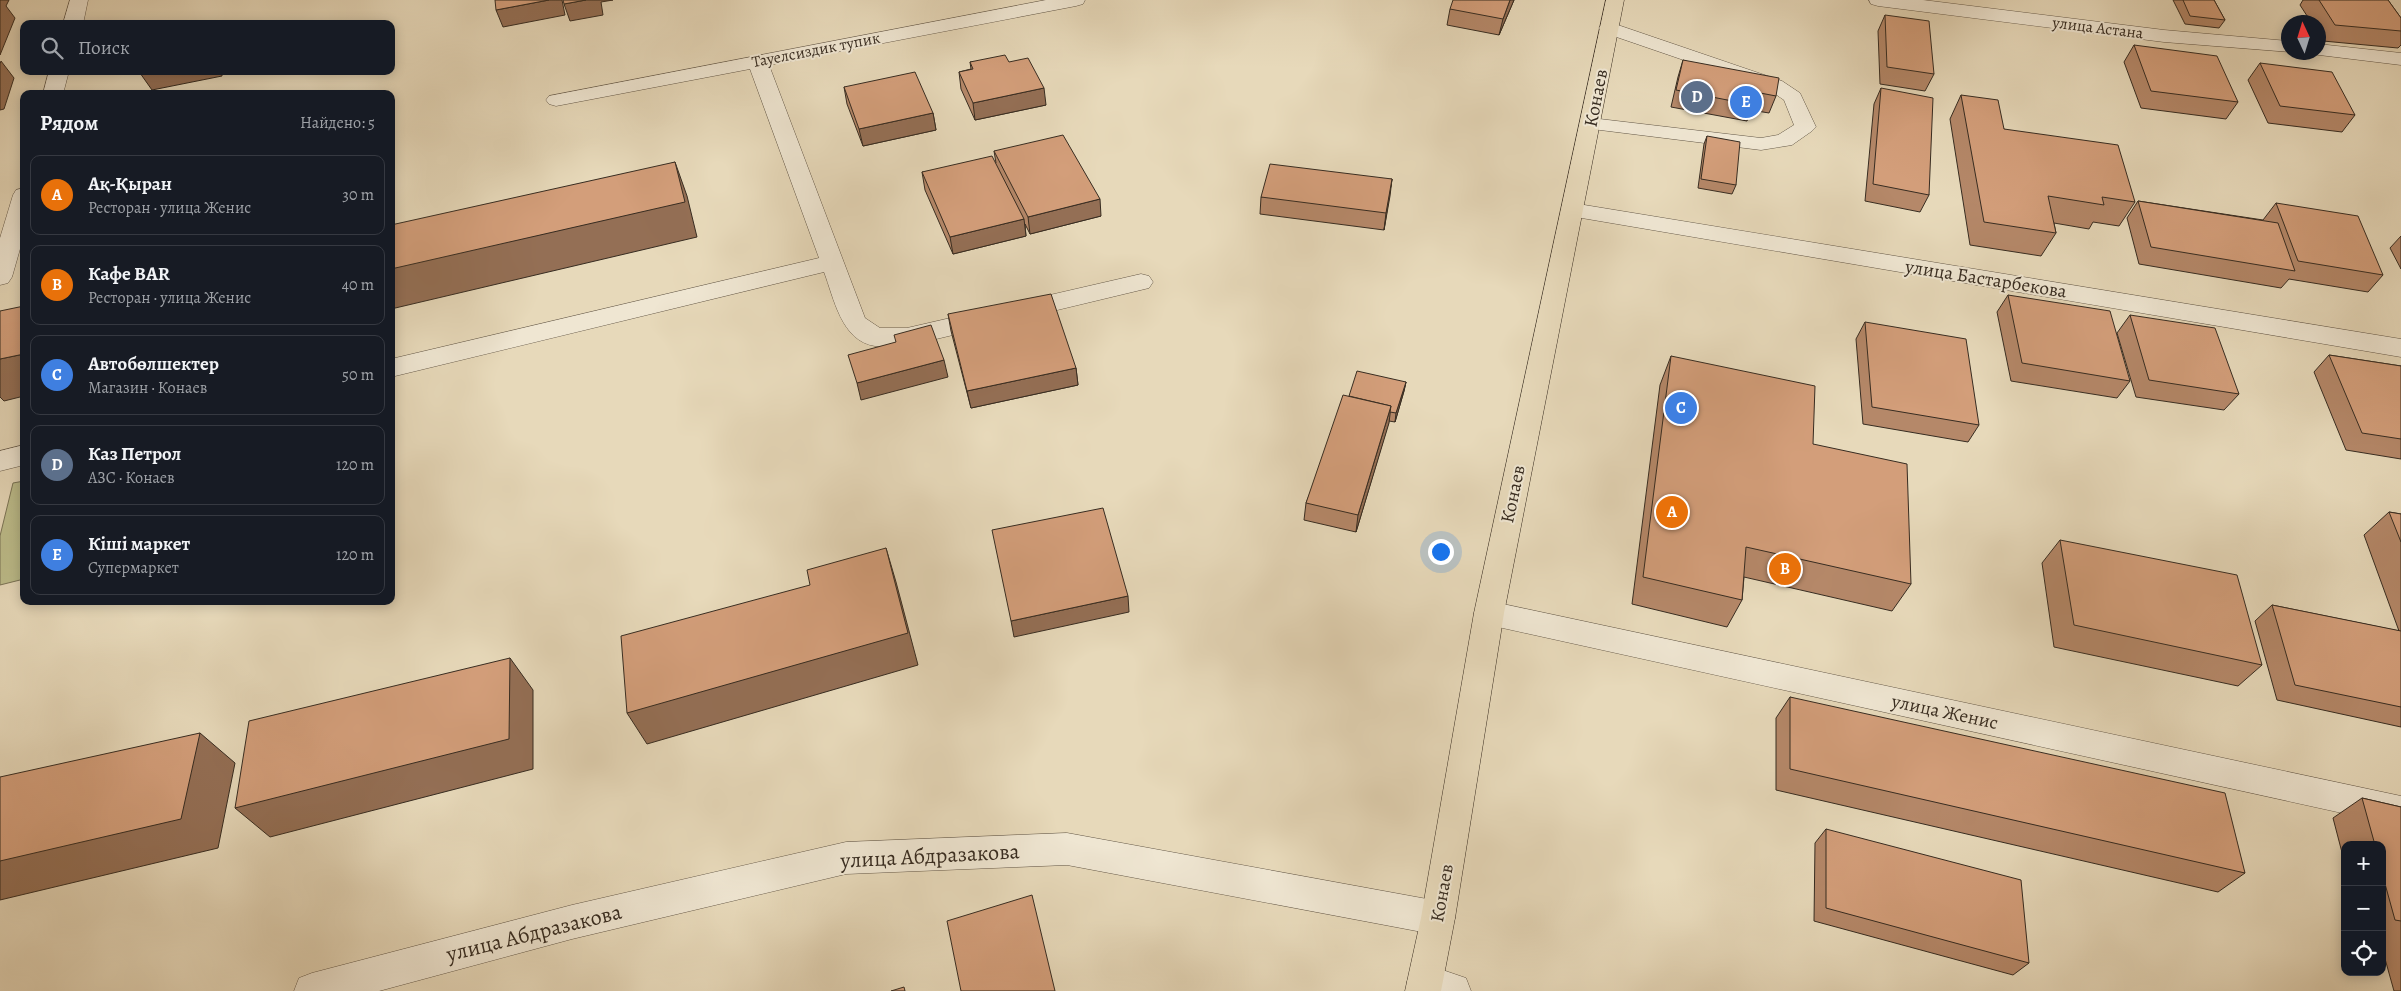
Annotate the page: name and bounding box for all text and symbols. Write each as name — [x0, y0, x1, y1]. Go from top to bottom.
street label: улица Астана — [2050, 11, 2145, 45]
north arrow — [2281, 15, 2326, 60]
search box — [20, 20, 395, 75]
street label: Тауелсиздик тупик — [750, 27, 882, 73]
icon: search — [38, 34, 66, 62]
text: Поиск — [78, 35, 130, 61]
street label: Конаев — [1578, 67, 1614, 129]
pin: D — [1681, 78, 1713, 116]
pin: E — [1730, 83, 1762, 121]
text: Рядом — [40, 109, 98, 137]
text: Найдено: 5 — [300, 112, 375, 134]
text: Ақ-Қыран — [88, 171, 172, 197]
text: A — [52, 184, 62, 206]
text: 30 m — [342, 184, 374, 206]
text: Ресторан · улица Женис — [88, 197, 251, 219]
street label: улица Бастарбекова — [1902, 253, 2069, 305]
text: Кафе BAR — [88, 261, 170, 287]
text: B — [52, 274, 62, 296]
text: 40 m — [342, 274, 374, 296]
text: Ресторан · улица Женис — [88, 287, 251, 309]
text: Автобөлшектер — [88, 351, 219, 377]
text: C — [52, 364, 62, 386]
text: 50 m — [342, 364, 374, 386]
text: Магазин · Конаев — [88, 377, 207, 399]
pin: C — [1665, 389, 1697, 427]
text: Каз Петрол — [88, 441, 181, 467]
text: D — [51, 454, 63, 476]
text: 120 m — [336, 454, 374, 476]
street label: Конаев — [1494, 463, 1532, 525]
text: АЗС · Конаев — [88, 467, 175, 489]
pin: A — [1656, 493, 1688, 531]
text: Кіші маркет — [88, 531, 190, 557]
your location — [1428, 539, 1454, 565]
text: E — [52, 544, 62, 566]
text: 120 m — [336, 544, 374, 566]
pin: B — [1769, 550, 1801, 588]
text: Супермаркет — [88, 557, 179, 579]
street label: улица Женис — [1888, 688, 2001, 736]
street label: улица Абдразакова — [839, 836, 1021, 876]
map controls — [2341, 841, 2386, 976]
button: + — [2341, 841, 2386, 886]
street label: Конаев — [1424, 862, 1460, 924]
button: − — [2341, 886, 2386, 931]
street label: улица Абдразакова — [442, 897, 626, 970]
button: locate — [2341, 931, 2386, 976]

